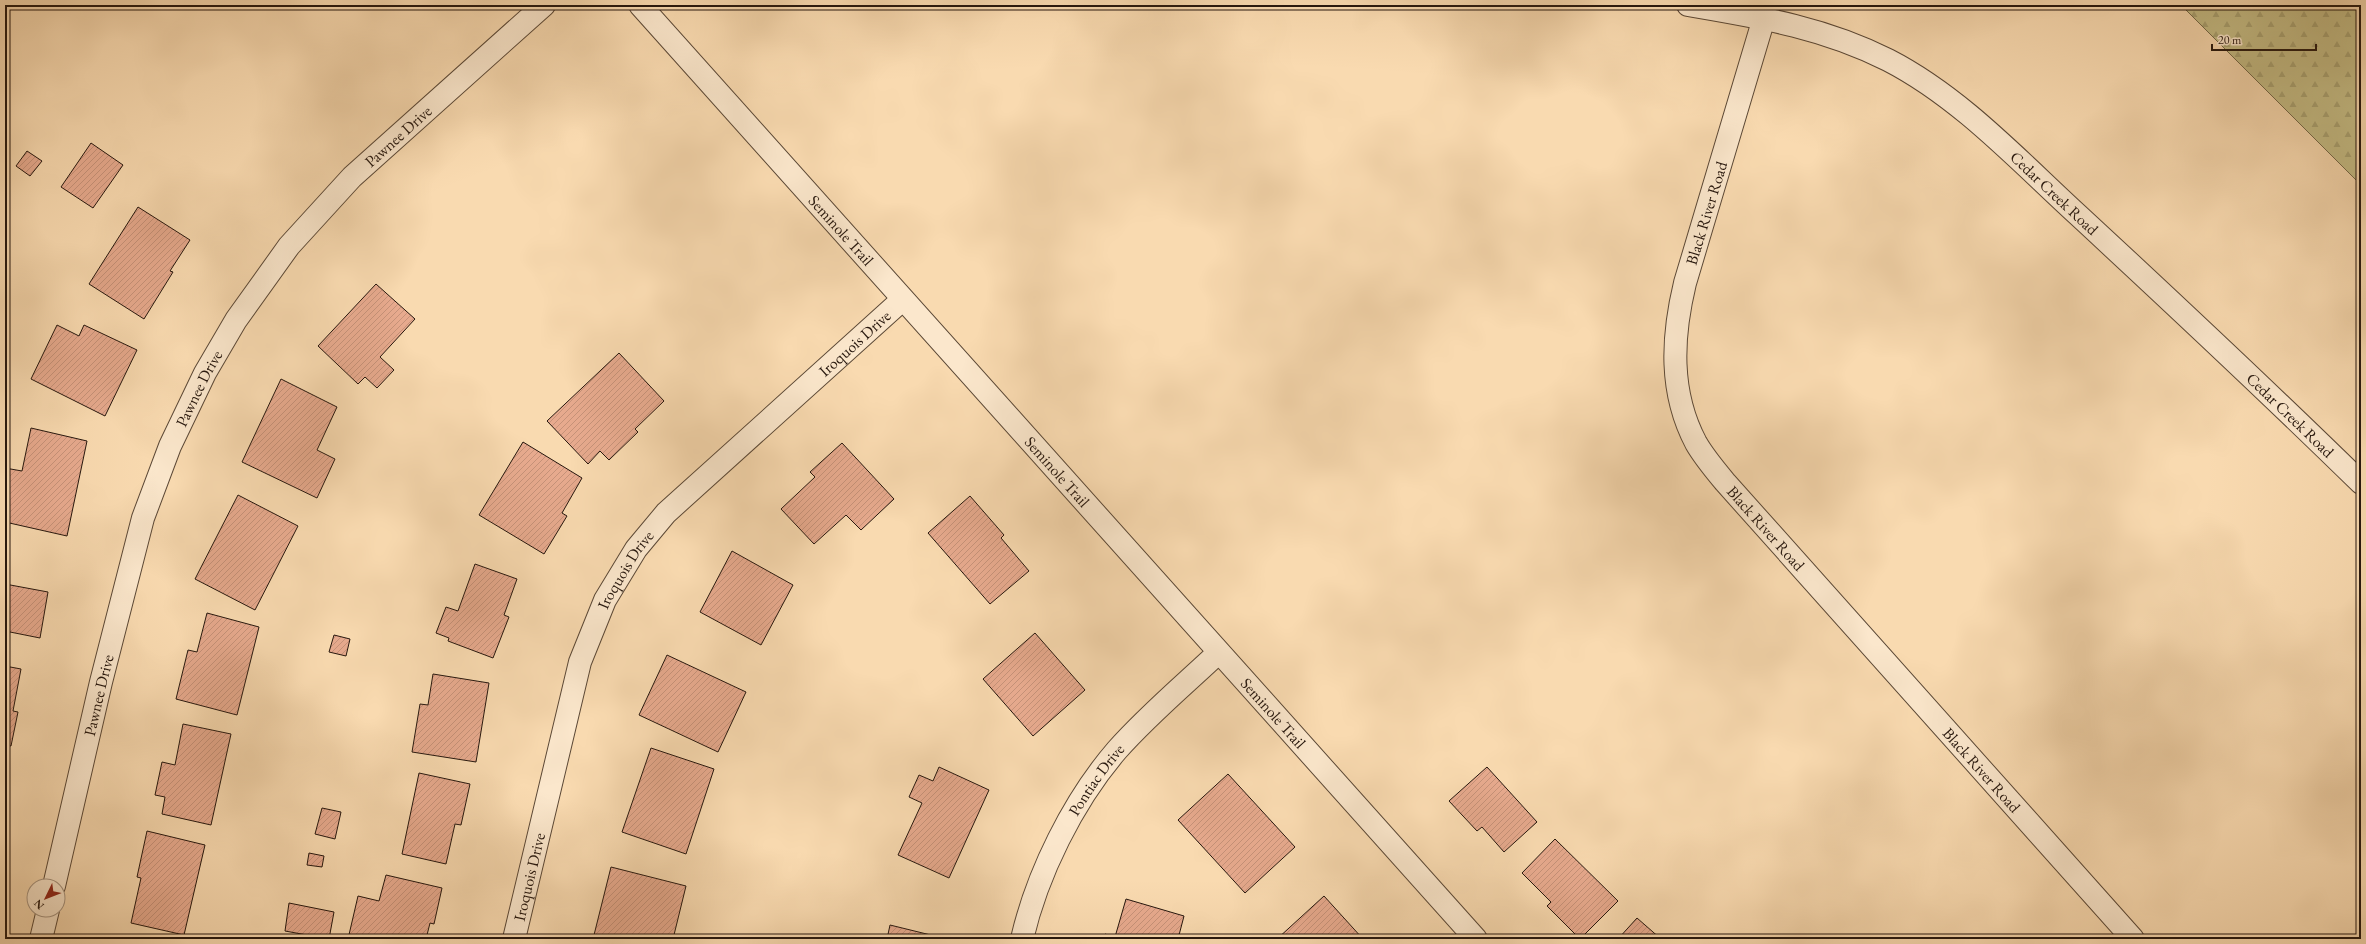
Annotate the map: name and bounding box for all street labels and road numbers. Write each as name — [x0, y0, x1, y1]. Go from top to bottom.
street label: Pawnee Drive — [360, 101, 436, 172]
street label: Cedar Creek Road — [2005, 147, 2103, 240]
street label: Black River Road — [1681, 158, 1732, 267]
street label: Seminole Trail — [804, 191, 878, 270]
street label: Iroquois Drive — [814, 305, 895, 381]
street label: Pawnee Drive — [171, 346, 227, 430]
street label: Cedar Creek Road — [2242, 368, 2339, 463]
street label: Seminole Trail — [1020, 432, 1094, 512]
street label: Black River Road — [1722, 481, 1810, 576]
street label: Iroquois Drive — [593, 526, 658, 612]
street label: Pawnee Drive — [79, 652, 119, 738]
street label: Seminole Trail — [1236, 673, 1311, 753]
street label: Black River Road — [1938, 723, 2026, 818]
street label: Pontiac Drive — [1064, 739, 1129, 820]
street label: Iroquois Drive — [509, 831, 550, 923]

